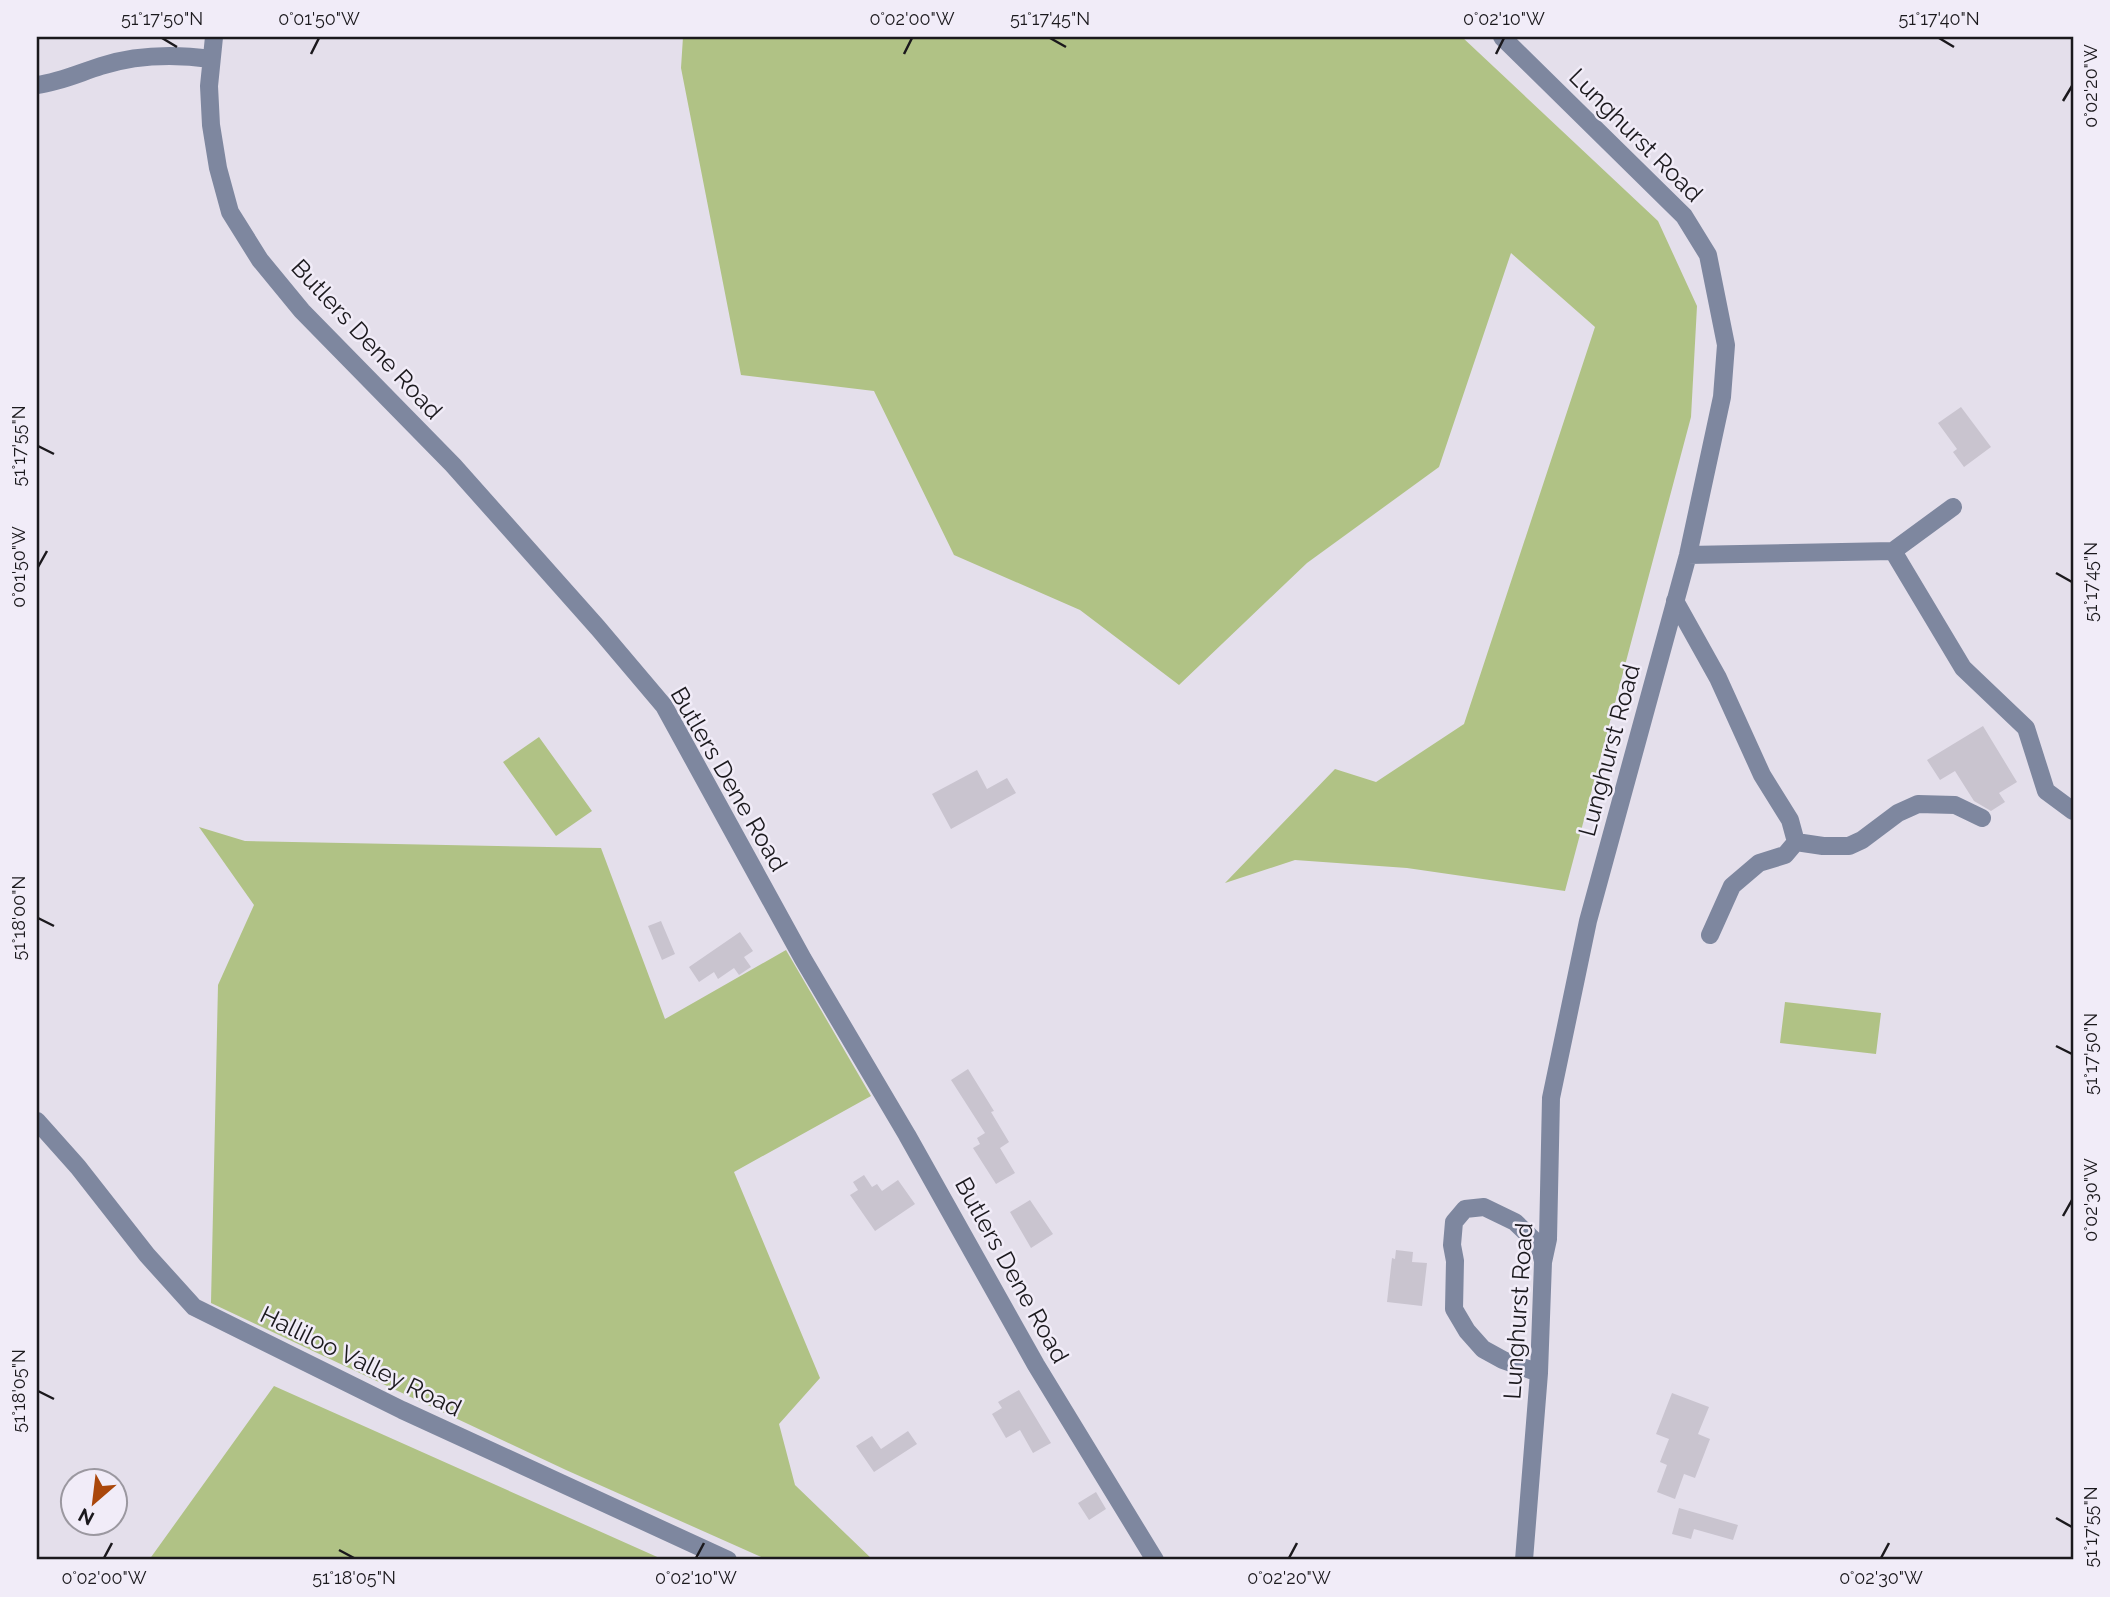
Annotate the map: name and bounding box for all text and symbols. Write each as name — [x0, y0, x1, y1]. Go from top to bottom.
text: 51°17'50"N — [121, 8, 203, 29]
text: 0°01'50"W — [278, 8, 360, 29]
text: 0°02'00"W — [870, 8, 955, 29]
text: 51°17'45"N — [1010, 8, 1090, 29]
text: 0°02'10"W — [1463, 8, 1545, 29]
text: 51°17'40"N — [1898, 8, 1980, 29]
text: 0°02'20"W — [2080, 44, 2101, 128]
street label: Lunghurst Road — [1563, 62, 1709, 208]
street label: Butlers Dene Road — [285, 253, 449, 425]
text: 51°17'55"N — [8, 405, 29, 487]
text: 0°01'50"W — [8, 526, 29, 608]
text: 51°17'45"N — [2080, 542, 2101, 622]
street label: Lunghurst Road — [1572, 661, 1646, 839]
street label: Butlers Dene Road — [664, 682, 794, 876]
text: 51°18'00"N — [8, 876, 29, 960]
text: 51°17'50"N — [2080, 1013, 2101, 1095]
text: 0°02'30"W — [2080, 1158, 2101, 1242]
street label: Butlers Dene Road — [949, 1172, 1075, 1368]
street label: Lunghurst Road — [1497, 1222, 1539, 1400]
street label: Halliloo Valley Road — [256, 1300, 466, 1422]
text: 51°18'05"N — [8, 1349, 29, 1433]
north arrow — [60, 1468, 130, 1538]
text: 51°17'55"N — [2080, 1486, 2101, 1568]
text: N — [74, 1504, 98, 1530]
text: 0°02'00"W — [62, 1567, 147, 1588]
text: 51°18'05"N — [312, 1567, 396, 1588]
text: 0°02'10"W — [655, 1567, 737, 1588]
text: 0°02'20"W — [1247, 1567, 1331, 1588]
text: 0°02'30"W — [1839, 1567, 1923, 1588]

